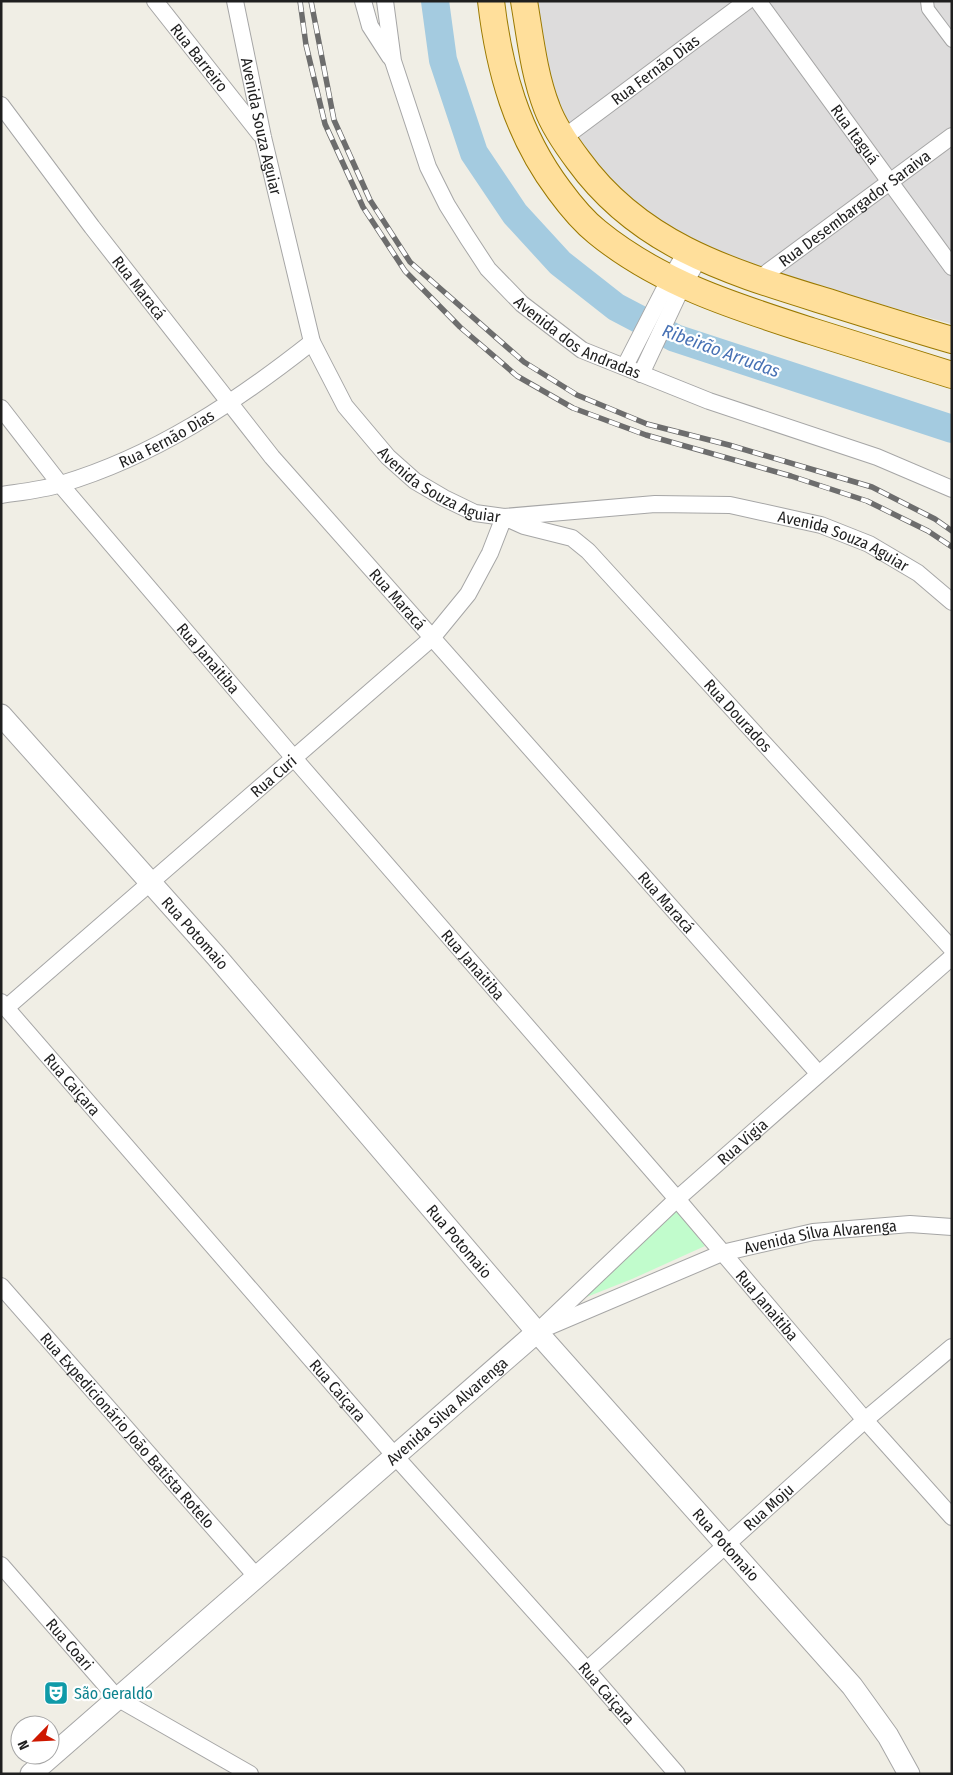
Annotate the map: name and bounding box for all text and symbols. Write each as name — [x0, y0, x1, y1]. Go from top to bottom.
street label: Rua Barreiro — [166, 20, 232, 96]
street label: Rua Fernão Dias — [607, 31, 703, 109]
street label: Avenida Souza Aguiar — [237, 56, 286, 197]
street label: Rua Itaguá — [827, 101, 883, 168]
street label: Rua Desembargador Saraiva — [775, 146, 934, 271]
street label: Rua Maracá — [108, 252, 170, 323]
street label: Avenida dos Andradas — [510, 293, 644, 383]
water label: Ribeirão Arrudas — [659, 320, 783, 383]
street label: Rua Fernão Dias — [116, 406, 218, 472]
street label: Avenida Souza Aguiar — [374, 443, 502, 526]
street label: Avenida Souza Aguiar — [776, 507, 913, 576]
street label: Rua Maracá — [365, 565, 430, 634]
street label: Rua Janaitiba — [173, 619, 244, 698]
street label: Rua Dourados — [700, 675, 776, 756]
street label: Rua Curi — [247, 751, 300, 801]
street label: Rua Maracá — [634, 868, 698, 937]
street label: Rua Potomaio — [158, 893, 232, 974]
street label: Rua Janaitiba — [437, 926, 509, 1004]
street label: Rua Caiçara — [40, 1050, 104, 1120]
street label: Rua Vigia — [714, 1115, 772, 1169]
street label: Rua Potomaio — [422, 1201, 496, 1282]
street label: Avenida Silva Alvarenga — [742, 1216, 897, 1258]
street label: Rua Janaitiba — [732, 1266, 802, 1345]
street label: Rua Expedicionário João Batista Rotelo — [36, 1329, 218, 1532]
street label: Avenida Silva Alvarenga — [383, 1353, 512, 1469]
street label: Rua Caiçara — [305, 1356, 370, 1426]
street label: Rua Moju — [740, 1480, 798, 1535]
street label: Rua Potomaio — [688, 1505, 763, 1585]
street label: Rua Coari — [42, 1615, 97, 1674]
street label: Rua Caiçara — [574, 1658, 639, 1728]
theatre icon: São Geraldo — [43, 1680, 69, 1706]
place label: São Geraldo — [74, 1684, 153, 1703]
north arrow — [10, 1715, 60, 1765]
text: N — [14, 1738, 33, 1752]

